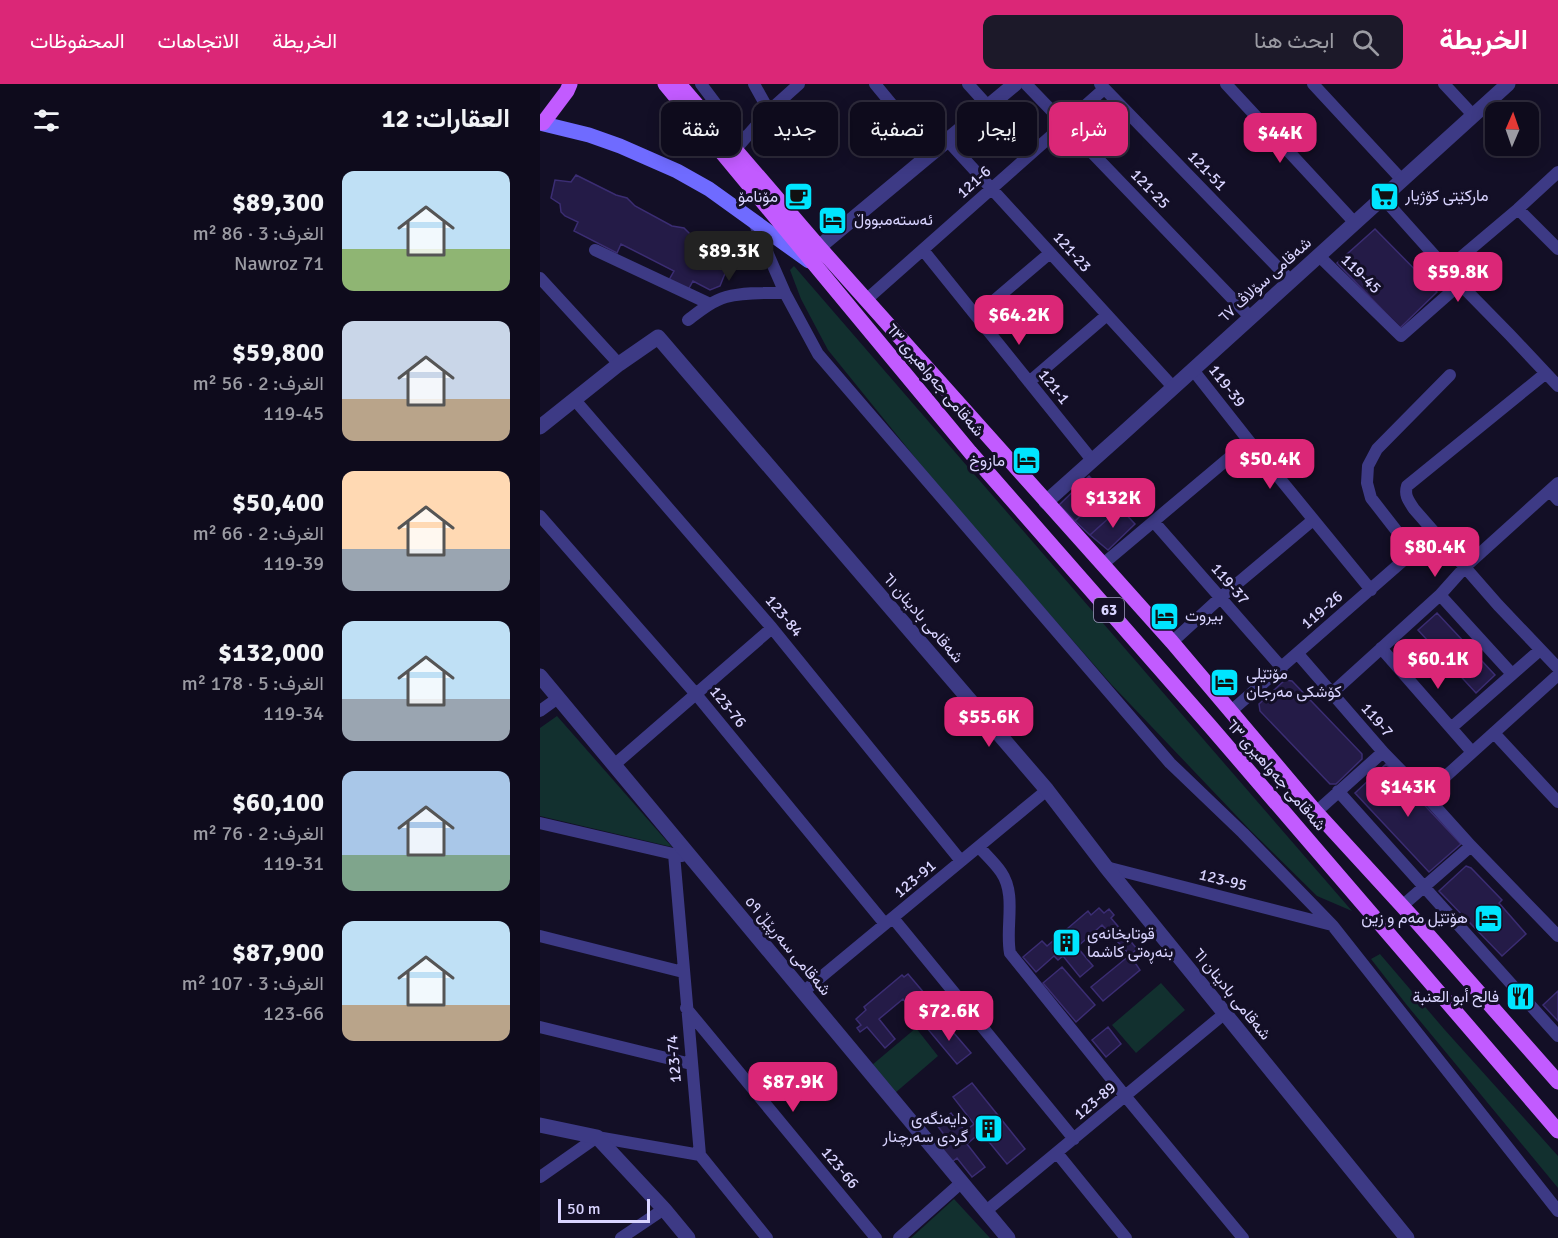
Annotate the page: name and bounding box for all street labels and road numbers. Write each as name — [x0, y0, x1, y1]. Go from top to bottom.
street label: 121-51 — [1183, 147, 1231, 195]
street label: 121-6 — [953, 161, 995, 203]
street label: 121-25 — [1126, 165, 1174, 213]
street label: 121-23 — [1048, 227, 1096, 277]
street label: شەقامی سۆلاڤ ٦٧ — [1214, 233, 1316, 327]
street label: 119-45 — [1336, 250, 1386, 298]
street label: شەقامی جەواهیری ٦٣ — [882, 319, 988, 441]
street label: 119-39 — [1204, 361, 1250, 411]
street label: 121-1 — [1034, 365, 1074, 409]
street label: 119-37 — [1206, 559, 1254, 609]
street label: شەقامی بادینان ٦١ — [878, 569, 968, 667]
street label: 119-26 — [1297, 586, 1347, 634]
street label: 123-84 — [761, 591, 808, 641]
road number: 63 — [1094, 598, 1124, 622]
street label: 123-76 — [705, 682, 751, 732]
street label: 119-7 — [1357, 699, 1397, 741]
street label: شەقامی جەواهیری ٦٣ — [1222, 715, 1330, 835]
street label: 123-91 — [890, 856, 940, 902]
street label: 123-95 — [1197, 864, 1249, 896]
street label: شەقامی سەرپێڵ ٥٩ — [740, 892, 835, 1001]
street label: شەقامی بادینان ٦١ — [1189, 944, 1275, 1044]
street label: 123-74 — [662, 1034, 686, 1084]
street label: 123-89 — [1070, 1078, 1120, 1124]
street label: 123-66 — [817, 1143, 863, 1193]

